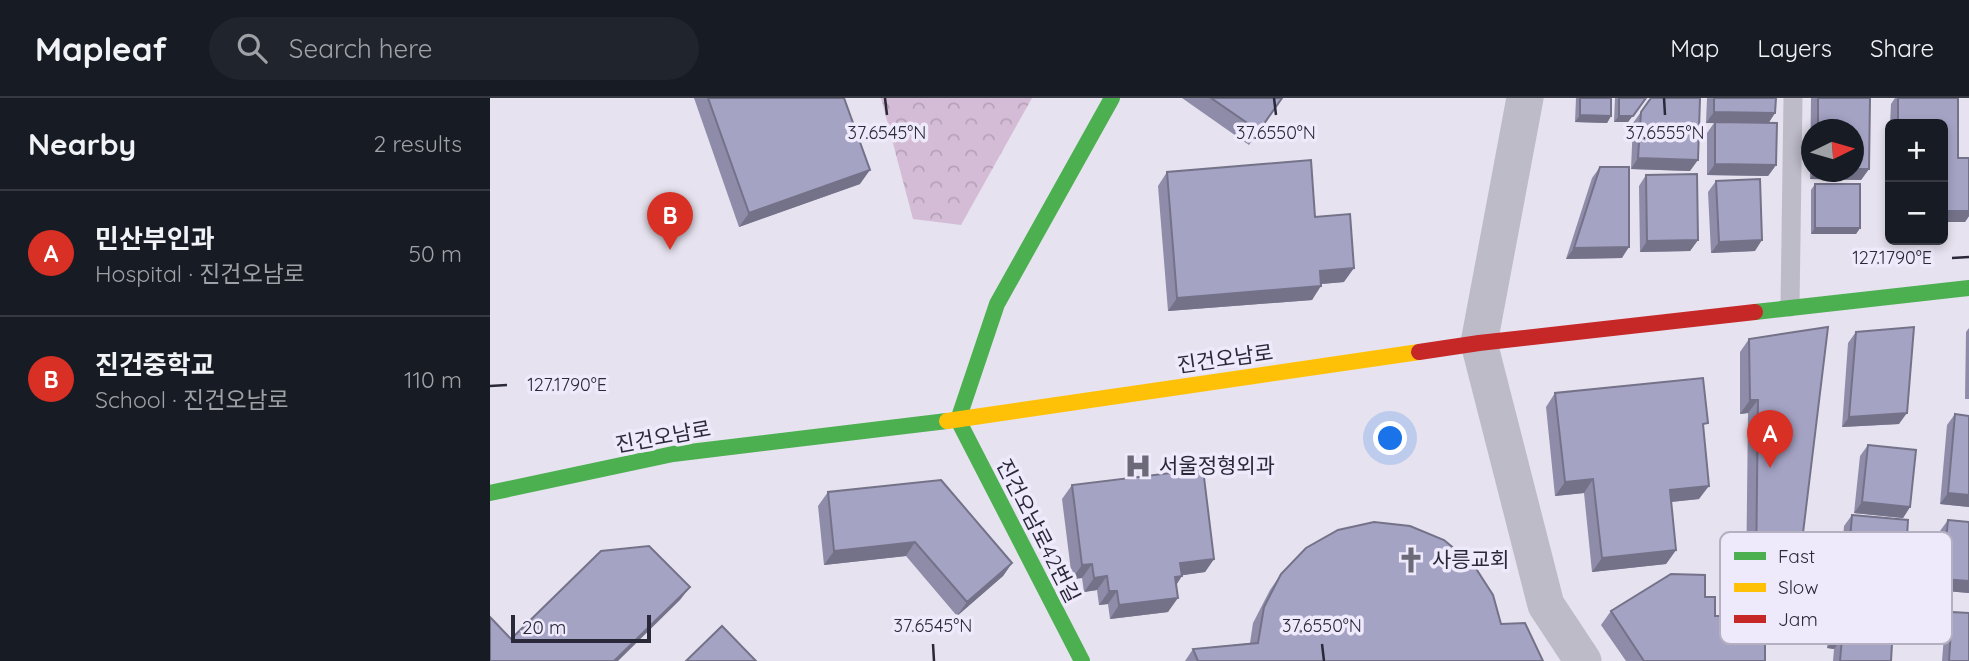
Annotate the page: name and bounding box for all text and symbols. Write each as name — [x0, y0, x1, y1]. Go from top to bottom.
search box — [209, 17, 699, 80]
text: Mapleaf — [35, 28, 167, 69]
icon: search — [233, 29, 271, 67]
text: Search here — [289, 32, 432, 65]
text: Map — [1670, 33, 1719, 63]
text: Layers — [1757, 33, 1832, 63]
text: Share — [1870, 33, 1934, 63]
north arrow — [1801, 119, 1864, 182]
map controls — [1885, 119, 1948, 245]
button: + — [1885, 119, 1948, 182]
text: 37.6545°N — [848, 121, 926, 144]
text: 37.6550°N — [1236, 121, 1316, 144]
text: 37.6555°N — [1626, 121, 1705, 144]
text: Nearby — [28, 125, 136, 163]
text: 2 results — [373, 129, 462, 158]
button: − — [1885, 182, 1948, 245]
pin: B — [647, 192, 693, 250]
text: 민산부인과 — [95, 222, 215, 255]
text: A — [44, 239, 58, 268]
text: 50 m — [409, 239, 462, 268]
text: 127.1790°E — [1852, 246, 1932, 269]
text: Hospital · 진건오남로 — [95, 259, 305, 288]
street label: 진건오남로 — [1175, 338, 1275, 378]
text: 진건중학교 — [95, 348, 215, 381]
text: B — [43, 365, 59, 394]
text: 110 m — [404, 365, 462, 394]
text: 127.1790°E — [527, 373, 607, 396]
text: School · 진건오남로 — [95, 385, 289, 414]
pin: A — [1747, 410, 1793, 468]
street label: 진건오남로 — [613, 415, 713, 457]
your location — [1373, 421, 1407, 455]
hospital icon: 서울정형외과 — [1123, 451, 1153, 481]
place label: 서울정형외과 — [1159, 452, 1275, 478]
street label: 진건오남로42번길 — [991, 454, 1086, 607]
legend — [1720, 532, 1952, 644]
text: Fast — [1778, 544, 1815, 568]
church icon: 사릉교회 — [1396, 545, 1426, 575]
place label: 사릉교회 — [1432, 546, 1509, 572]
text: Slow — [1778, 575, 1819, 599]
text: Jam — [1778, 607, 1818, 631]
scale bar — [511, 612, 651, 644]
text: 37.6545°N — [894, 614, 972, 637]
text: 37.6550°N — [1282, 614, 1362, 637]
text: 20 m — [522, 615, 566, 639]

